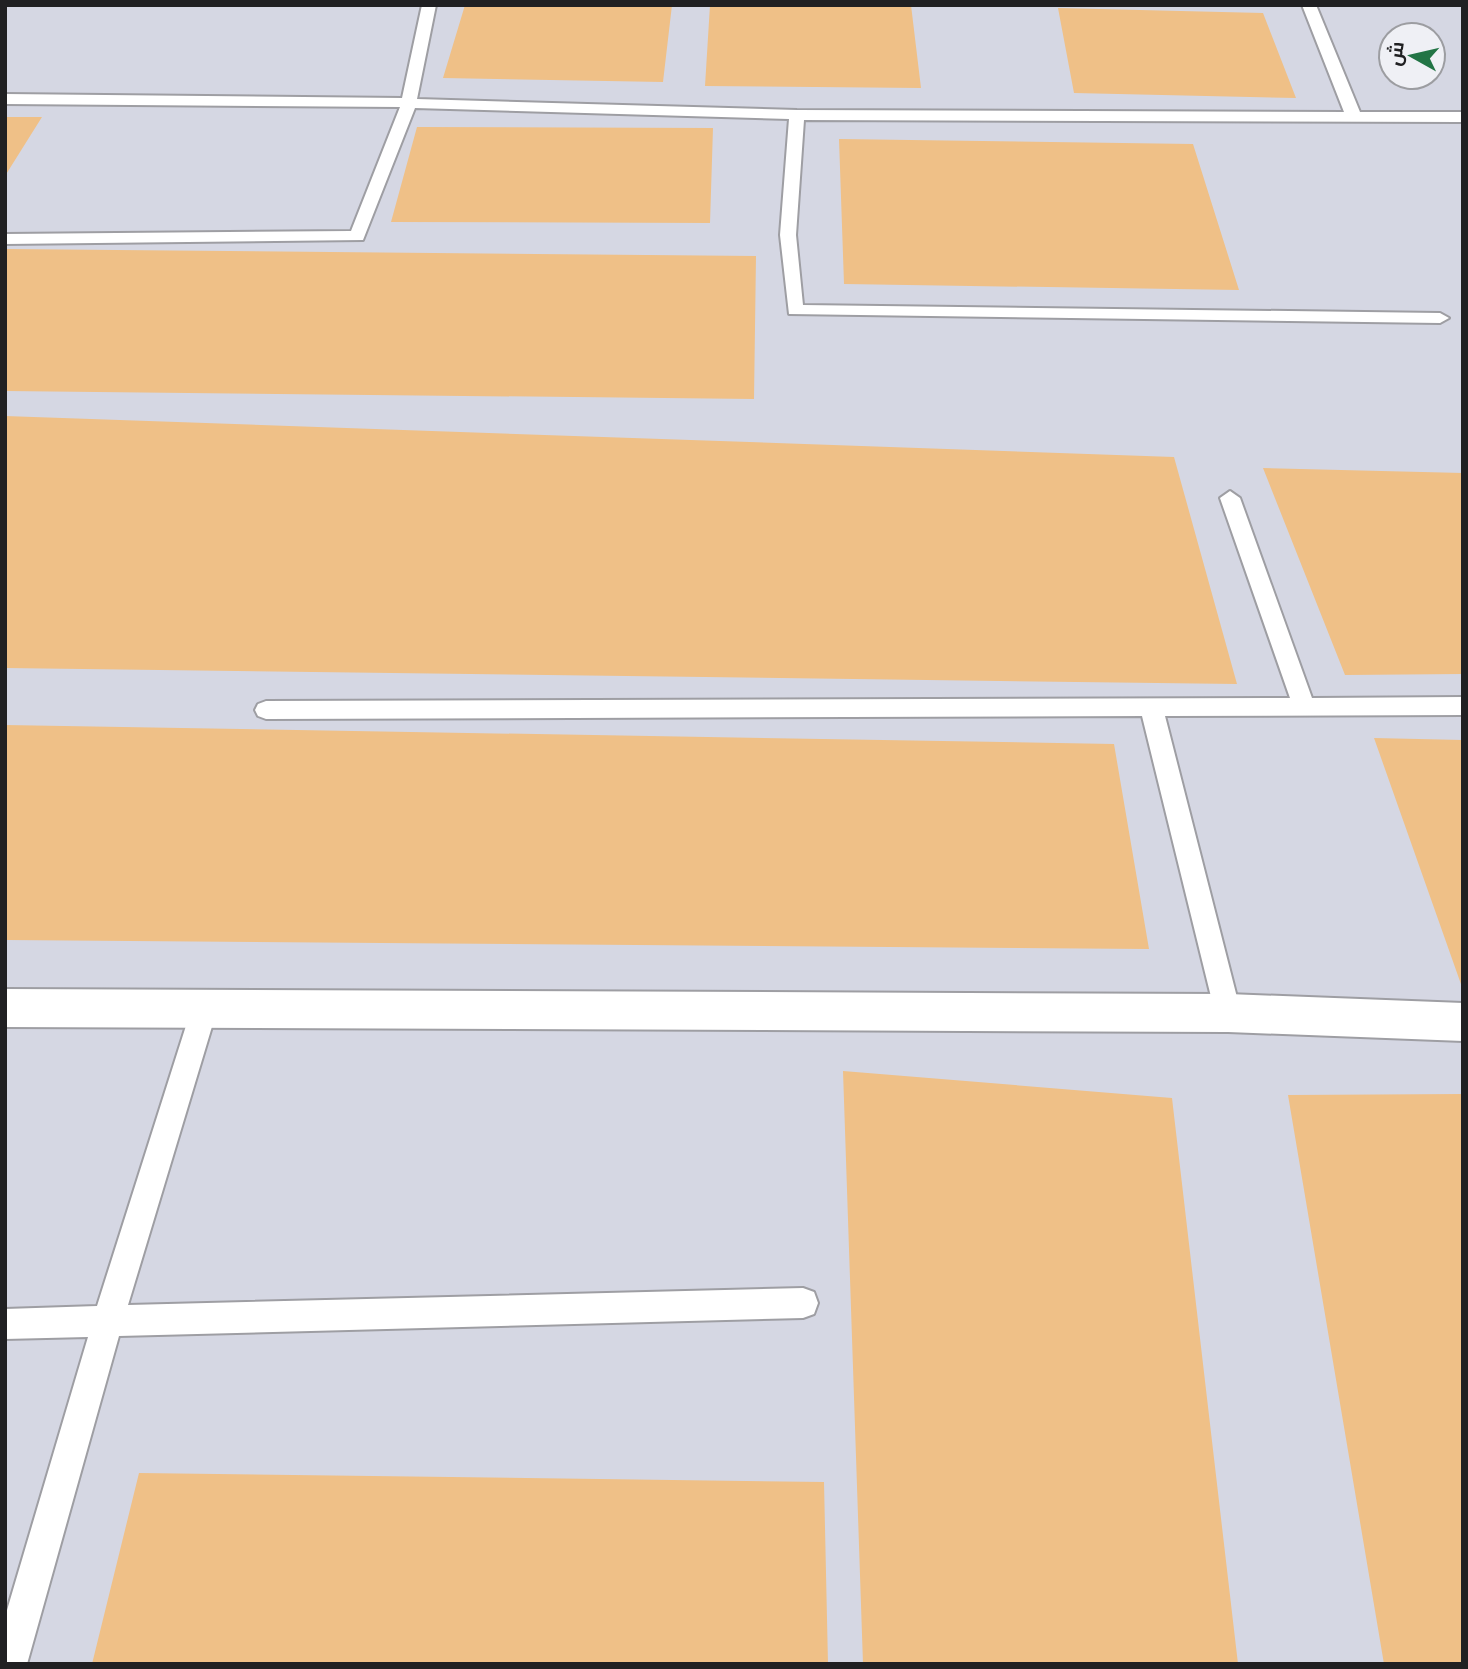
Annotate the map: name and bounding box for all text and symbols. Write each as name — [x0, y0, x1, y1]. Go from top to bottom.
north arrow — [1377, 21, 1447, 91]
text: ش — [1382, 40, 1410, 68]

